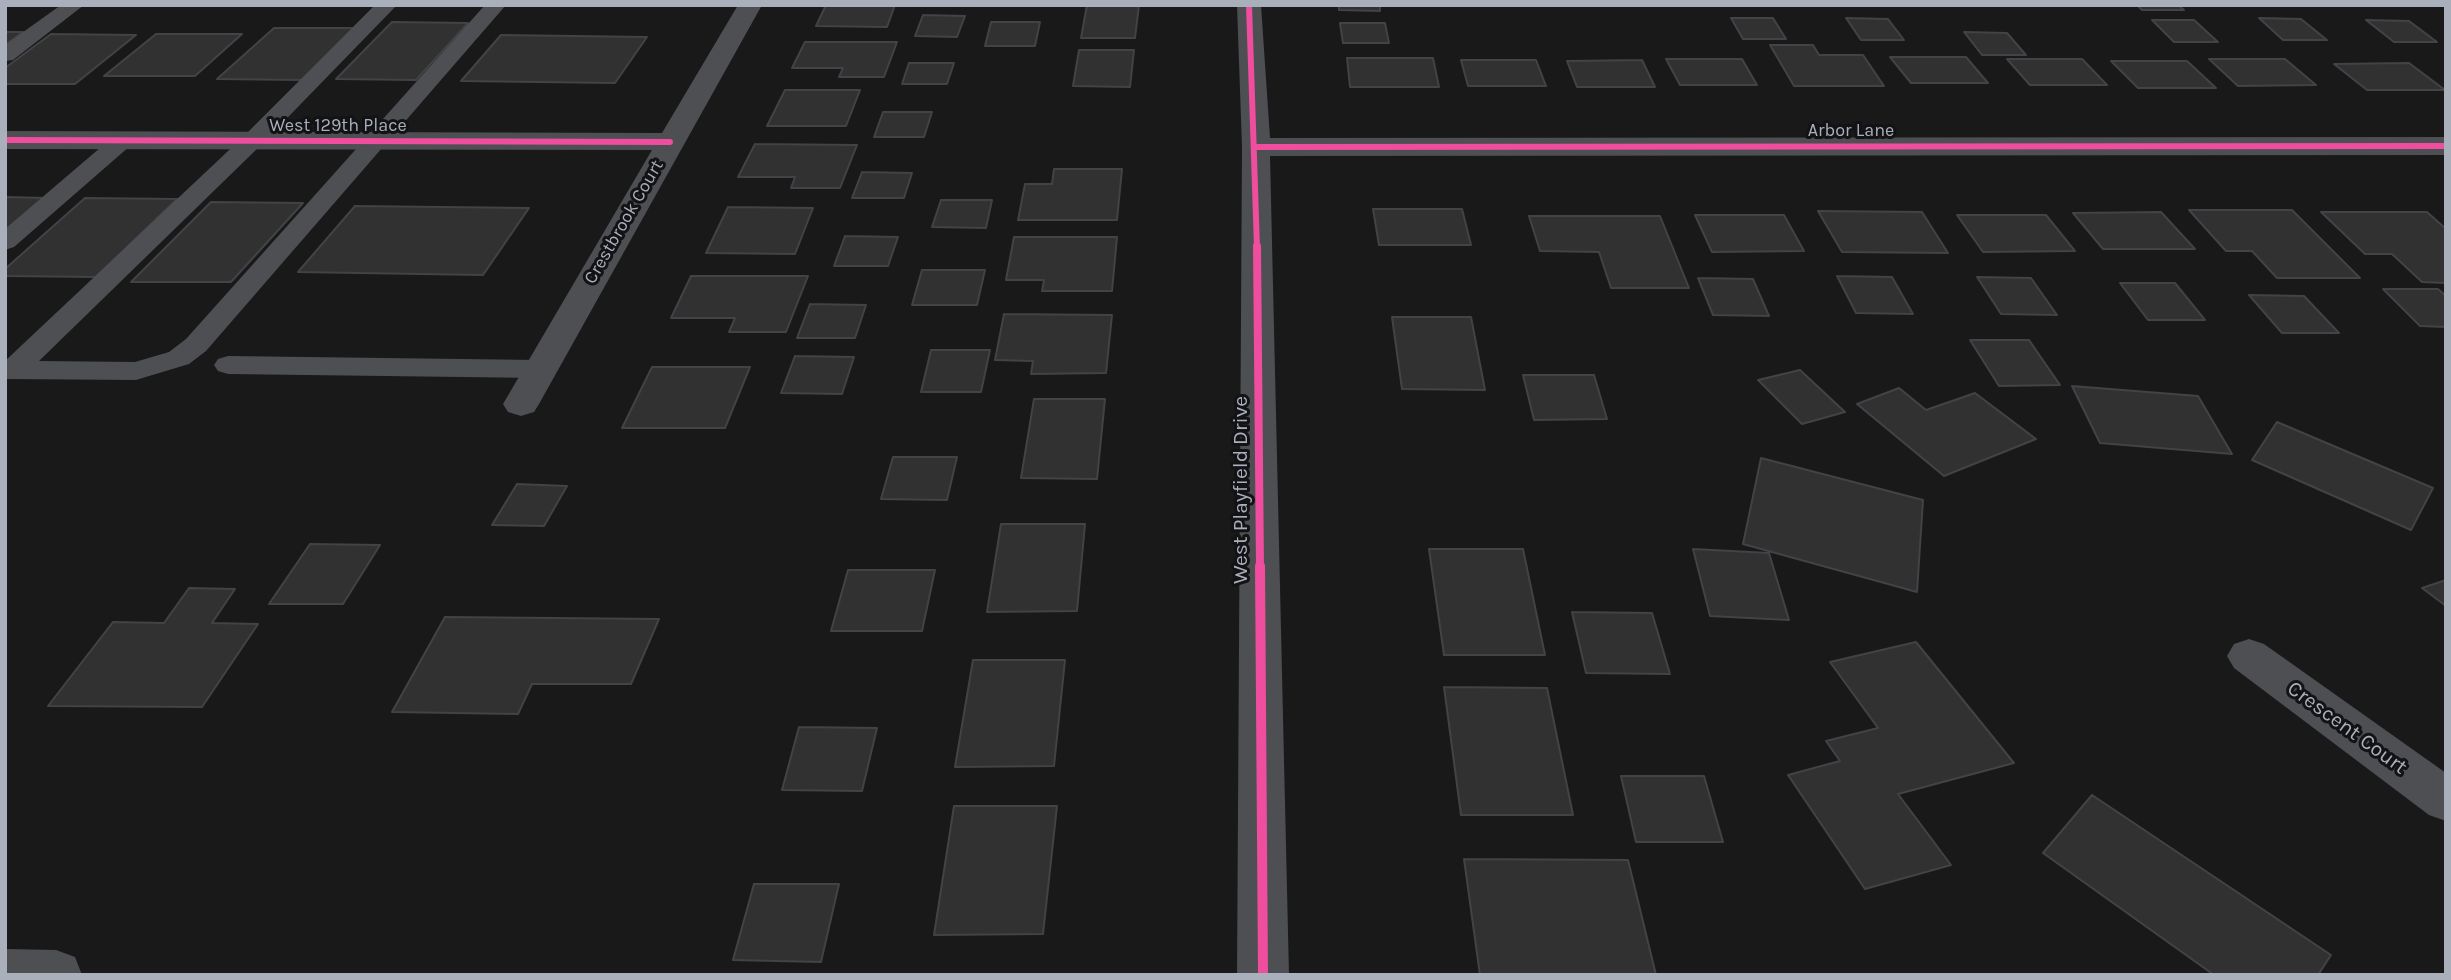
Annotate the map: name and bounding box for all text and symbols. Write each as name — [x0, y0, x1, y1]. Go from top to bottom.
street label: West 129th Place — [269, 115, 407, 137]
street label: Arbor Lane — [1808, 120, 1894, 142]
street label: Crestbrook Court — [580, 156, 668, 288]
street label: West Playfield Drive — [1228, 396, 1254, 584]
street label: Crescent Court — [2282, 676, 2412, 780]

